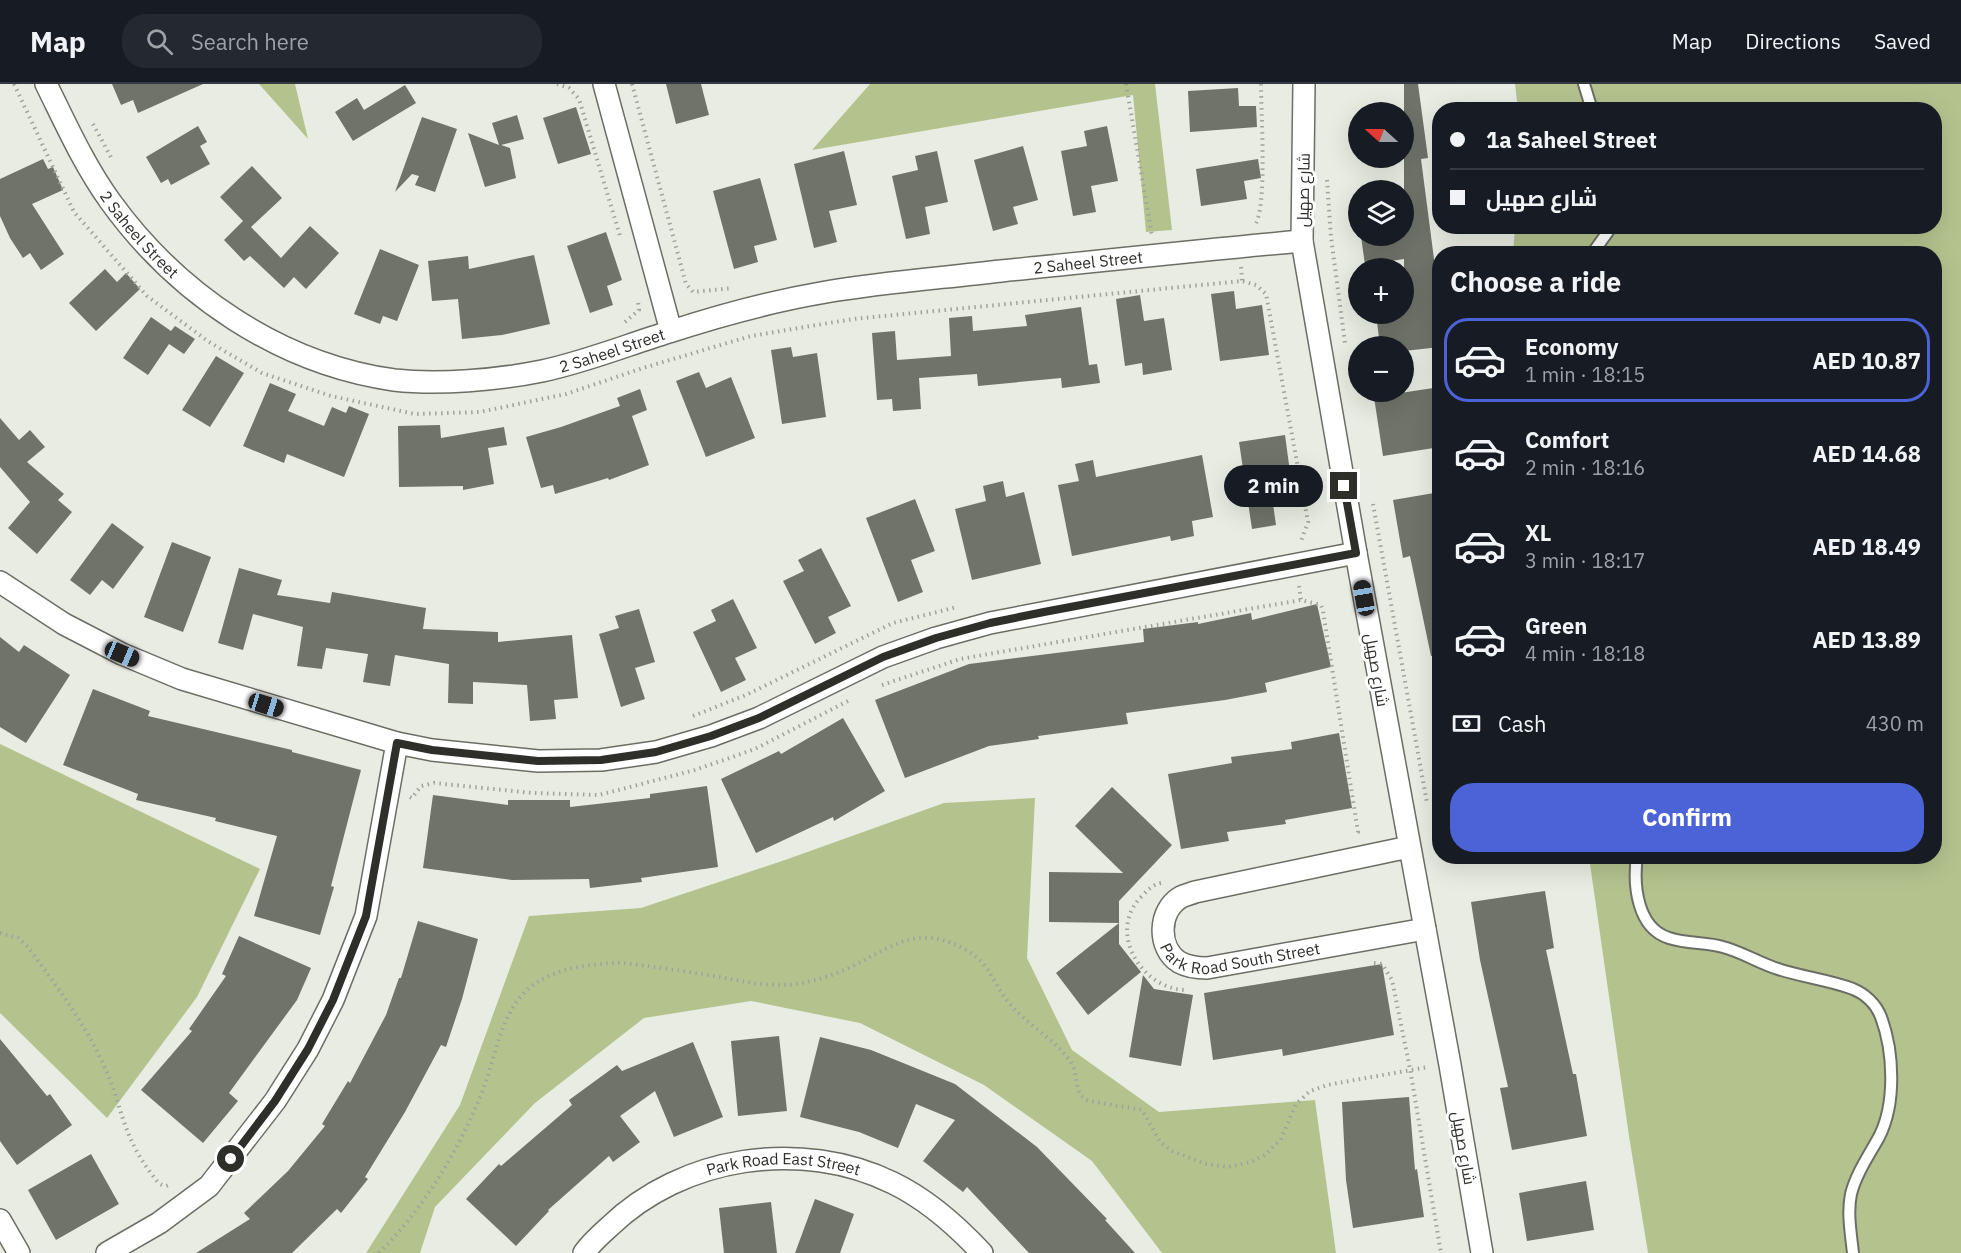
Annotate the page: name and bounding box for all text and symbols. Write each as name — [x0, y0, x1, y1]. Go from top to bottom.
search box — [122, 14, 542, 68]
text: Map — [30, 23, 86, 60]
icon: search — [143, 25, 176, 58]
text: Search here — [191, 27, 309, 56]
text: Map — [1672, 27, 1712, 55]
text: Directions — [1745, 27, 1841, 55]
text: Saved — [1874, 27, 1931, 55]
north arrow — [1348, 102, 1414, 168]
map controls — [1348, 102, 1414, 402]
text: 1a Saheel Street — [1486, 125, 1657, 154]
street label: شارع صهيل — [1292, 153, 1316, 227]
button: layers — [1348, 180, 1414, 246]
text: شارع صهيل — [1486, 183, 1597, 212]
street label: 2 Saheel Street — [96, 187, 183, 282]
street label: 2 Saheel Street — [1032, 247, 1144, 278]
button: + — [1348, 258, 1414, 324]
text: Choose a ride — [1450, 264, 1621, 299]
street label: 2 Saheel Street — [557, 324, 667, 377]
text: Economy — [1525, 332, 1619, 361]
icon: car — [1453, 333, 1507, 387]
button: − — [1348, 336, 1414, 402]
text: AED 10.87 — [1812, 346, 1921, 375]
text: 1 min · 18:15 — [1525, 361, 1645, 388]
text: Comfort — [1525, 425, 1609, 454]
icon: car — [1453, 426, 1507, 480]
text: AED 14.68 — [1812, 439, 1921, 468]
text: 2 min · 18:16 — [1525, 454, 1645, 481]
callout: 2 min — [1224, 465, 1323, 507]
text: 2 min — [1247, 472, 1300, 499]
route end — [1330, 472, 1357, 499]
text: XL — [1525, 518, 1551, 547]
icon: car — [1453, 519, 1507, 573]
text: AED 18.49 — [1812, 532, 1921, 561]
text: 3 min · 18:17 — [1525, 547, 1645, 574]
car — [1352, 579, 1376, 617]
text: Green — [1525, 611, 1587, 640]
icon: car — [1453, 612, 1507, 666]
text: AED 13.89 — [1812, 625, 1921, 654]
street label: شارع صهيل — [1359, 632, 1393, 709]
car — [102, 639, 142, 669]
text: 4 min · 18:18 — [1525, 640, 1645, 667]
car — [246, 691, 286, 719]
icon: cash — [1450, 707, 1483, 740]
text: Cash — [1498, 709, 1547, 738]
text: 430 m — [1866, 710, 1924, 737]
button: Confirm — [1450, 783, 1924, 852]
street label: Park Road South Street — [1161, 926, 1329, 956]
text: Park Road South Street — [1156, 938, 1321, 978]
street label: شارع صهيل — [1446, 1110, 1480, 1187]
route start — [217, 1145, 244, 1172]
street label: Park Road East Street — [704, 1148, 863, 1180]

